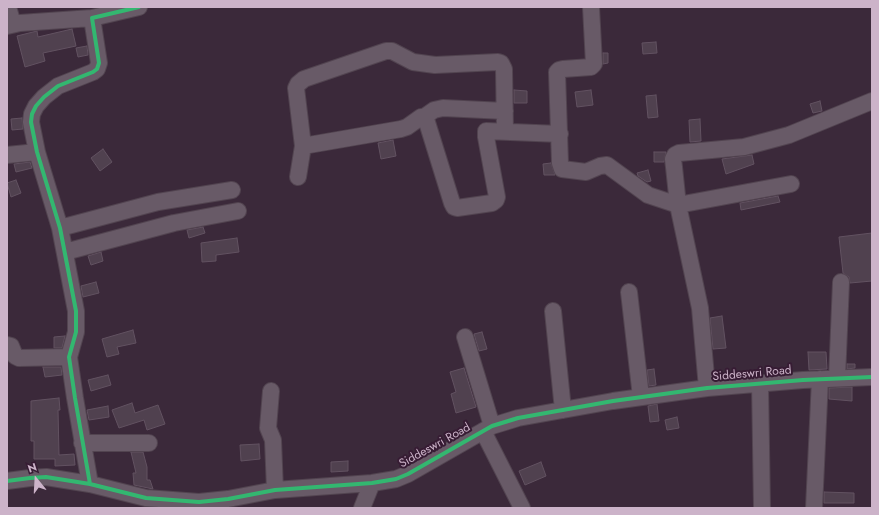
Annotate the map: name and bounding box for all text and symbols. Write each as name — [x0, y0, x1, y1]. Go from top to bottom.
street label: Siddeswri Road — [712, 363, 792, 385]
street label: Siddeswri Road — [397, 421, 473, 471]
north arrow — [16, 459, 56, 499]
text: N — [26, 459, 39, 477]

